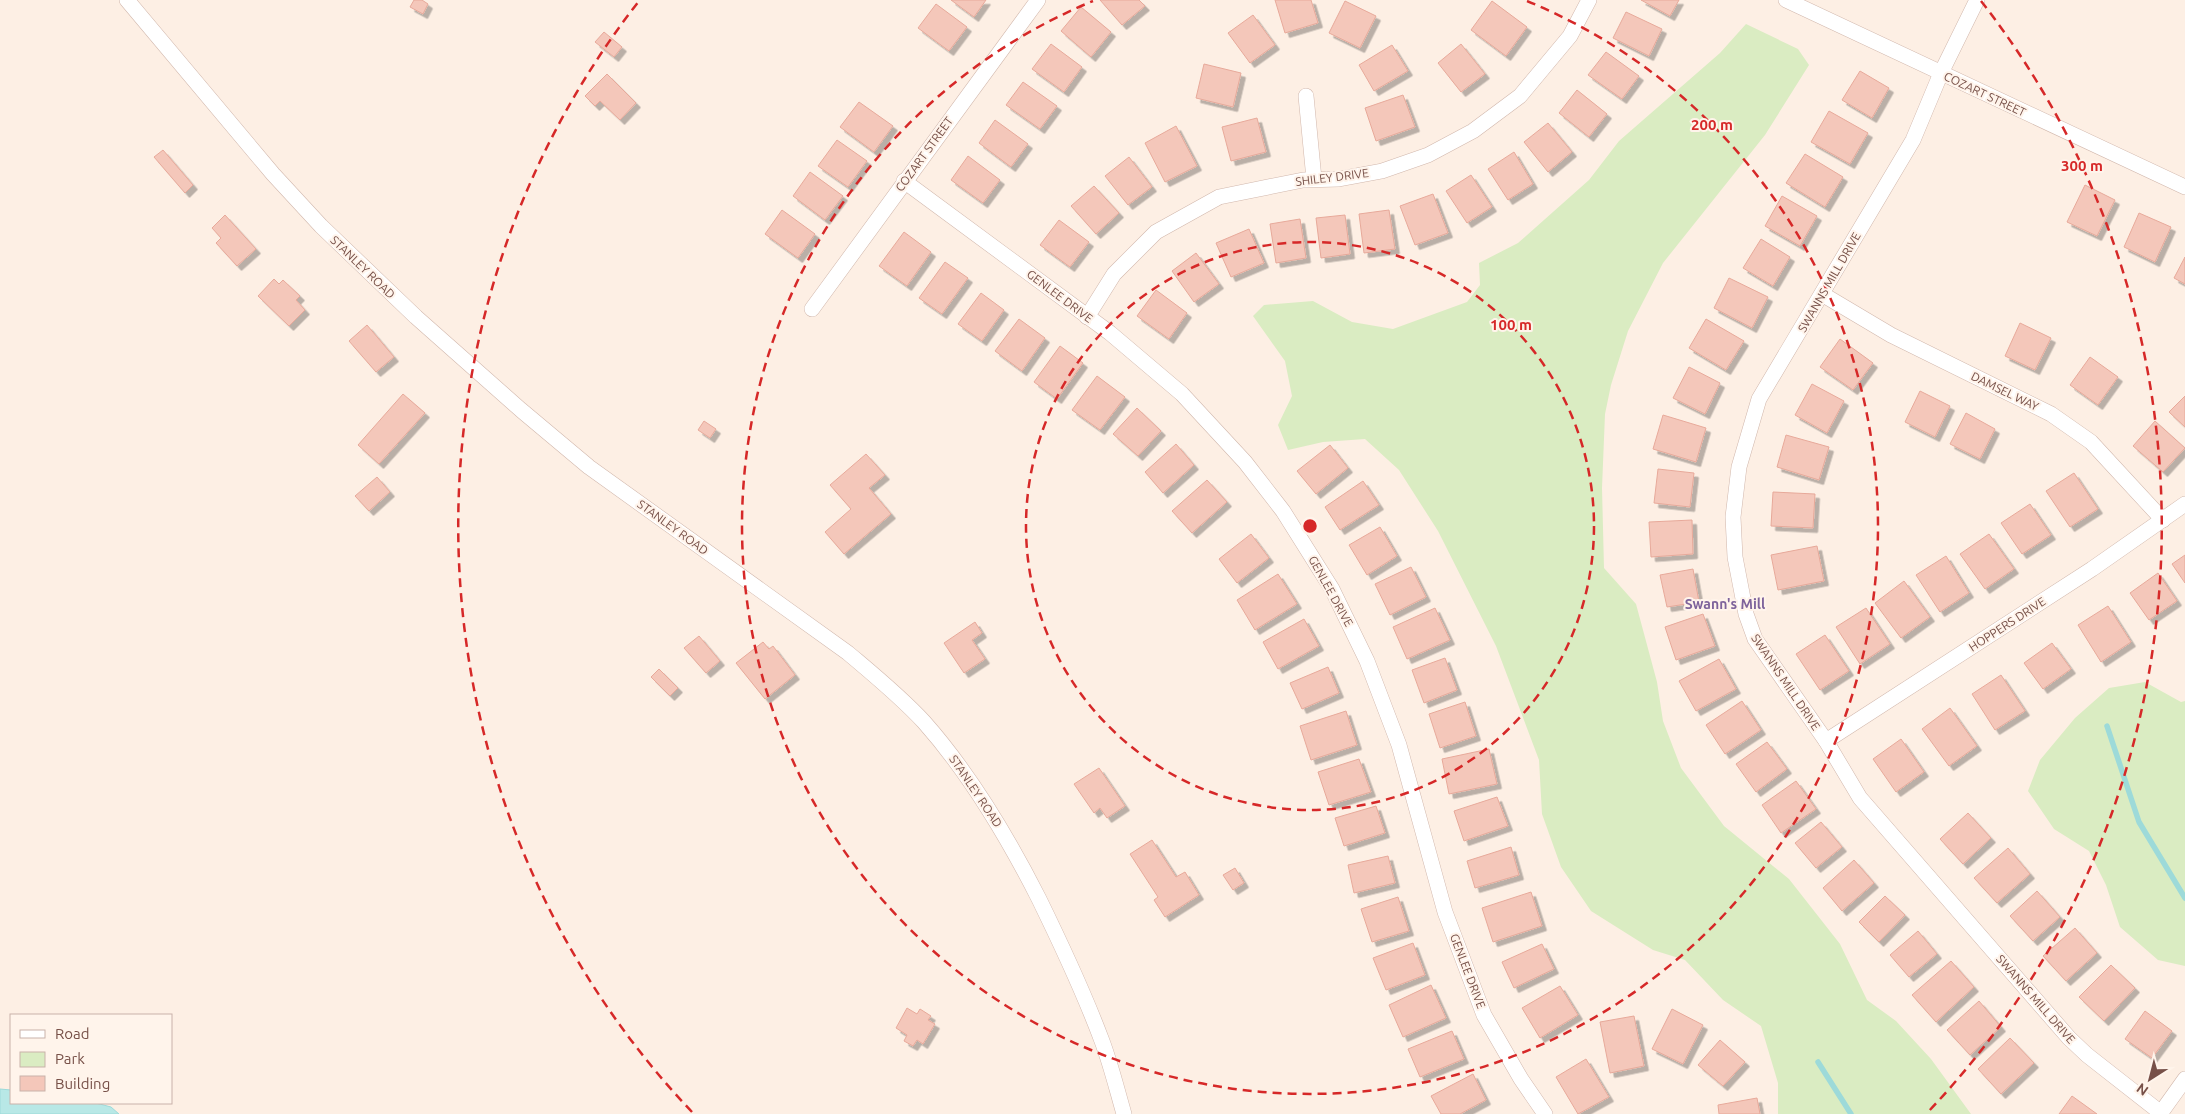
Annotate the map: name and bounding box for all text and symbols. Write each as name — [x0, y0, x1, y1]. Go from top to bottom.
street label: COZART STREET — [1942, 69, 2028, 119]
street label: COZART STREET — [893, 114, 956, 194]
text: 200 m — [1691, 116, 1733, 133]
text: 300 m — [2061, 157, 2103, 174]
street label: SHILEY DRIVE — [1295, 166, 1370, 188]
street label: SWANNS MILL DRIVE — [1795, 230, 1863, 334]
street label: STANLEY ROAD — [328, 233, 398, 301]
street label: GENLEE DRIVE — [1025, 267, 1096, 325]
text: 100 m — [1490, 316, 1532, 333]
street label: DAMSEL WAY — [1969, 369, 2041, 413]
street label: STANLEY ROAD — [635, 497, 711, 557]
centre of rings — [1301, 517, 1319, 535]
street label: GENLEE DRIVE — [1306, 553, 1356, 629]
street label: HOPPERS DRIVE — [1966, 594, 2048, 654]
district label: Swann's Mill — [1685, 596, 1765, 612]
street label: SWANNS MILL DRIVE — [1749, 631, 1823, 733]
street label: STANLEY ROAD — [947, 752, 1005, 830]
street label: GENLEE DRIVE — [1448, 932, 1488, 1010]
street label: SWANNS MILL DRIVE — [1994, 952, 2078, 1046]
legend — [10, 1014, 172, 1104]
text: Road — [55, 1025, 90, 1042]
text: Park — [55, 1050, 85, 1067]
north arrow — [2125, 1054, 2175, 1104]
text: Building — [55, 1075, 110, 1092]
text: N — [2133, 1080, 2151, 1099]

